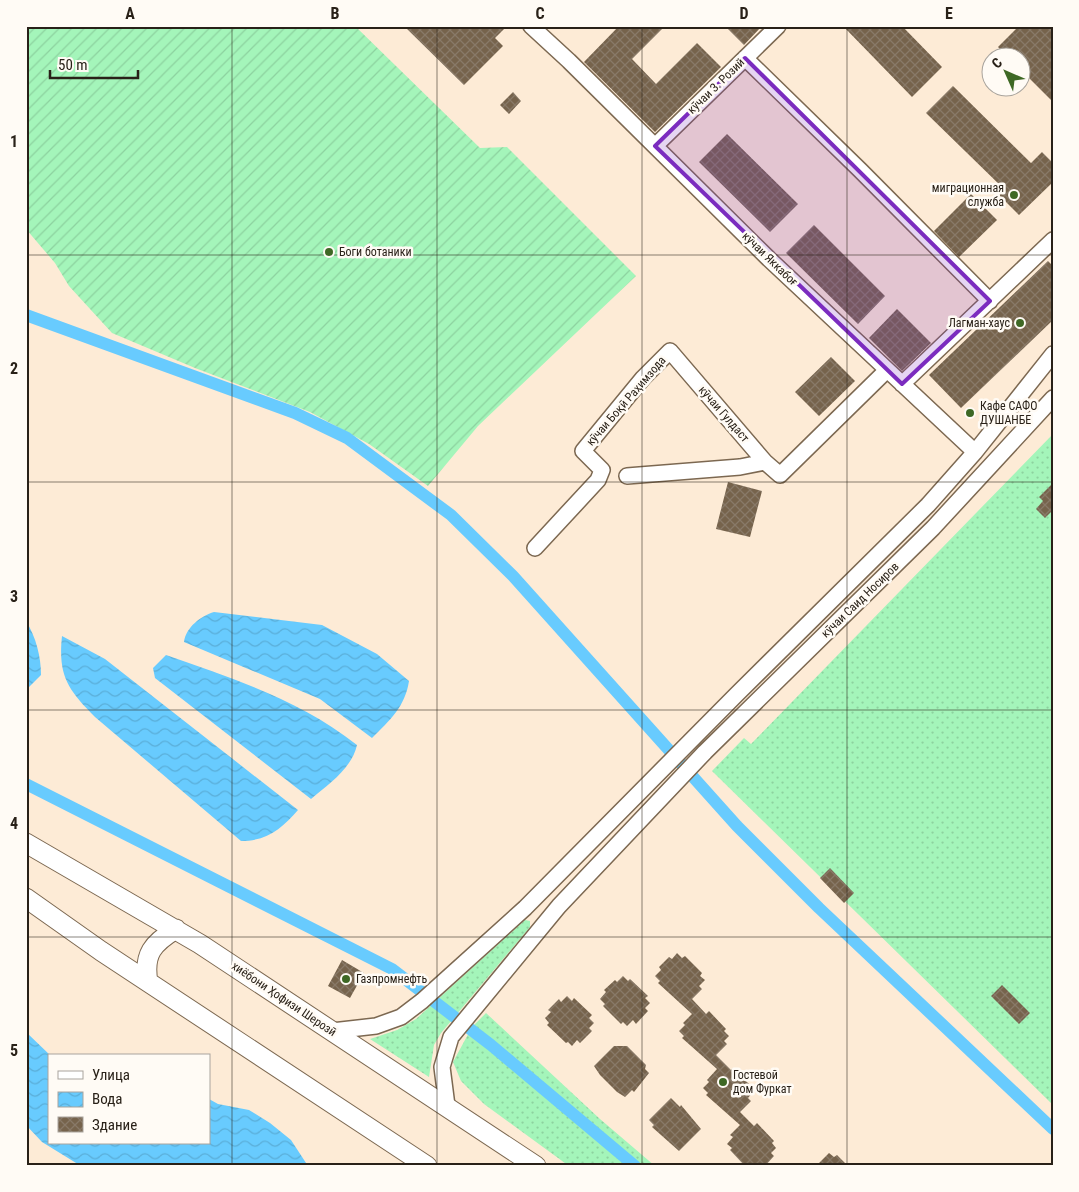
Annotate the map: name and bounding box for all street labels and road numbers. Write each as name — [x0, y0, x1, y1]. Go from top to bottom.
street label: кӯчаи З. Розий — [685, 55, 747, 117]
street label: кӯчаи Яккабоғ — [739, 229, 801, 289]
street label: кӯчаи Боқӣ Раҳимзода — [583, 353, 669, 449]
street label: кӯчаи Гулдаст — [696, 383, 752, 445]
street label: кӯчаи Саид Носиров — [818, 560, 902, 640]
street label: хиёбони Ҳофизи Шерозӣ — [229, 959, 339, 1039]

